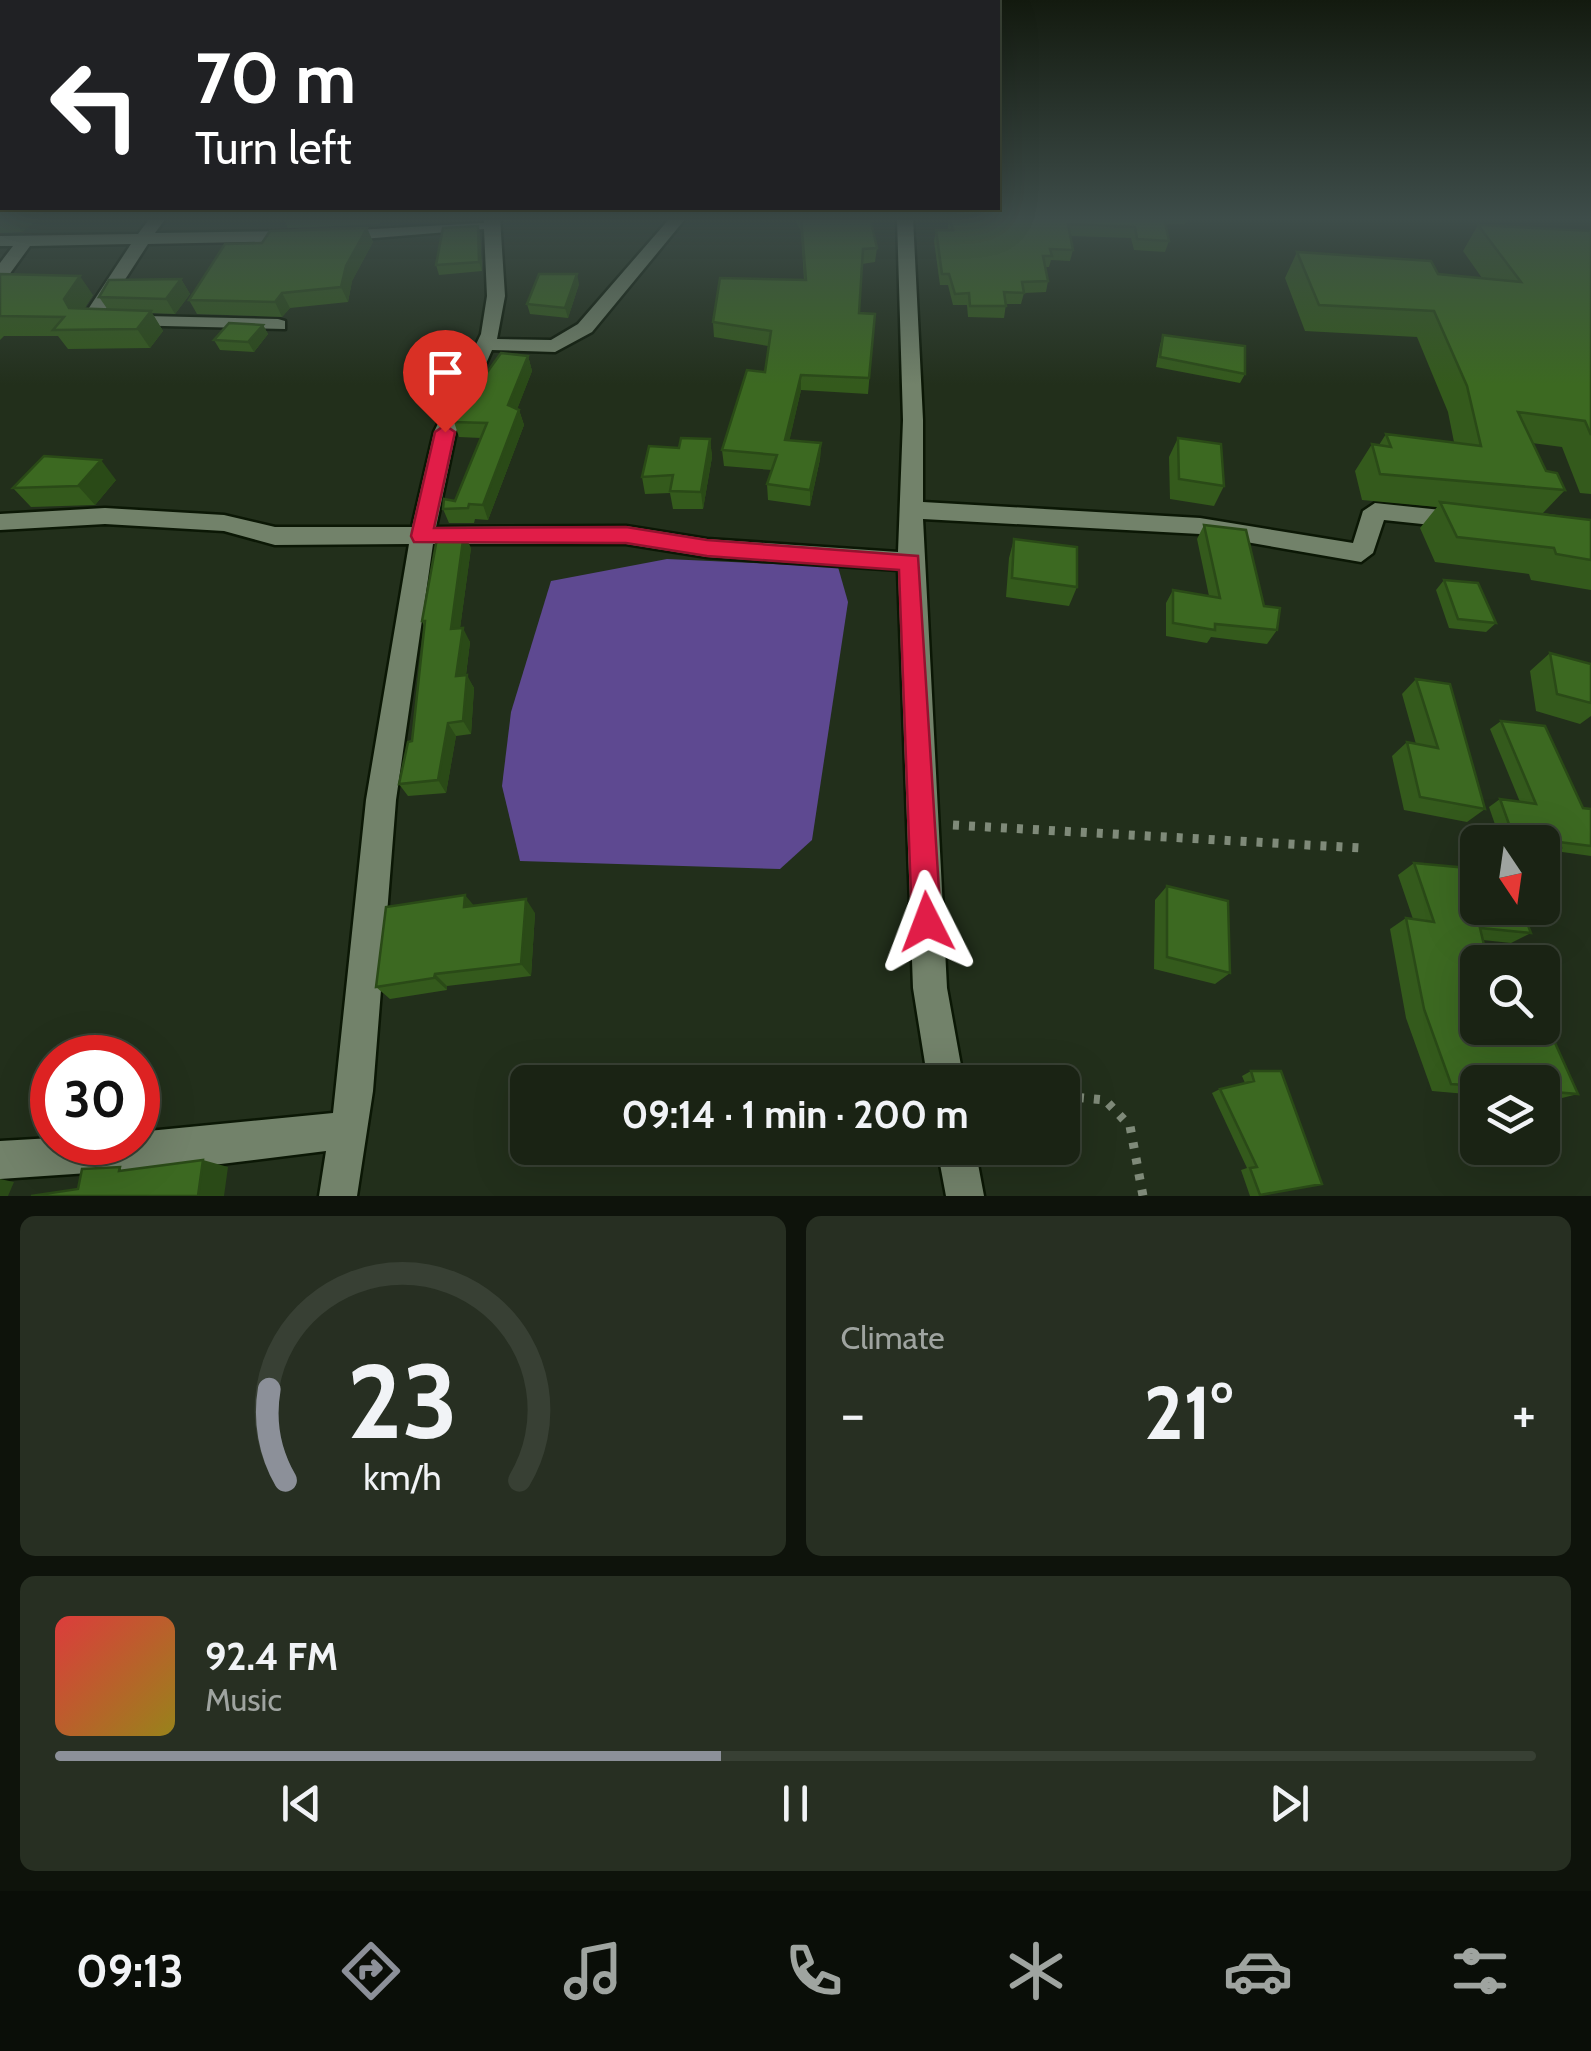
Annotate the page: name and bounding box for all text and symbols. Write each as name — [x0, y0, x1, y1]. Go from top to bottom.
text: 70 m — [195, 35, 356, 121]
icon: left — [30, 40, 160, 170]
text: Turn left — [195, 121, 352, 175]
pin — [403, 330, 488, 433]
icon: arrive — [418, 345, 473, 400]
north arrow — [1460, 825, 1560, 925]
map controls — [1460, 825, 1560, 1165]
position arrow — [875, 870, 979, 974]
button: search — [1460, 945, 1560, 1045]
speed limit sign: 30 — [30, 1035, 160, 1165]
button: layers — [1460, 1065, 1560, 1165]
text: 09:14 · 1 min · 200 m — [621, 1091, 969, 1138]
text: Climate — [841, 1318, 945, 1357]
text: 23 — [347, 1338, 458, 1464]
text: 21° — [1144, 1367, 1233, 1458]
text: − — [841, 1380, 865, 1447]
text: + — [1512, 1380, 1536, 1447]
text: km/h — [364, 1456, 442, 1499]
text: 92.4 FM — [205, 1633, 338, 1680]
text: Music — [205, 1680, 282, 1719]
icon: previous — [274, 1776, 329, 1831]
icon: pause — [768, 1776, 823, 1831]
icon: next — [1262, 1776, 1317, 1831]
icon: directions — [336, 1936, 406, 2006]
icon: music — [558, 1936, 628, 2006]
icon: phone — [779, 1936, 849, 2006]
icon: climate — [1001, 1936, 1071, 2006]
icon: car — [1223, 1936, 1293, 2006]
icon: filters — [1445, 1936, 1515, 2006]
text: 09:13 — [76, 1944, 184, 1998]

